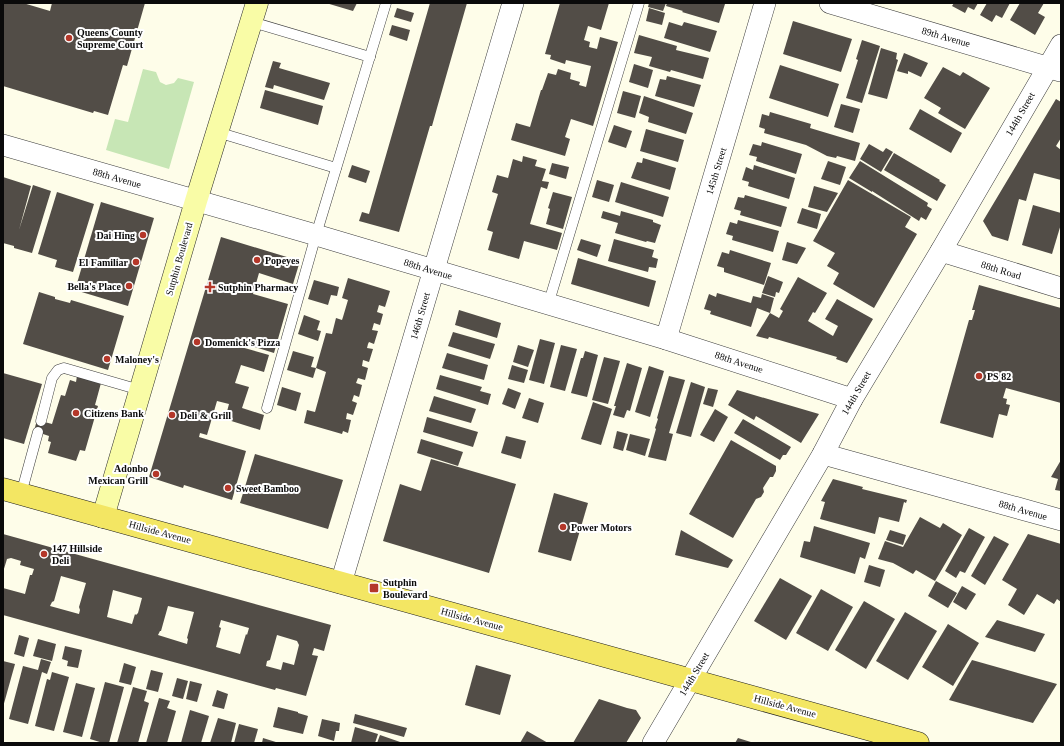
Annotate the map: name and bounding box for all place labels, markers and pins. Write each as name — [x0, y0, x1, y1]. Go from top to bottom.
place label: Queens County Supreme Court — [77, 27, 144, 50]
marker: Queens County Supreme Court — [64, 33, 74, 43]
place label: Dai Hing — [96, 230, 135, 241]
marker: Dai Hing — [138, 230, 148, 240]
marker: Popeyes — [252, 255, 262, 265]
place label: Popeyes — [265, 255, 300, 266]
place label: El Familiar — [79, 257, 129, 268]
marker: El Familiar — [131, 257, 141, 267]
place label: Bella's Place — [67, 281, 122, 292]
marker: Bella's Place — [124, 281, 134, 291]
marker: Sutphin Pharmacy — [205, 282, 215, 292]
place label: Sutphin Pharmacy — [218, 282, 298, 293]
marker: Domenick's Pizza — [192, 337, 202, 347]
place label: Domenick's Pizza — [205, 337, 280, 348]
marker: Maloney's — [102, 354, 112, 364]
place label: Maloney's — [115, 354, 159, 365]
marker: PS 82 — [974, 371, 984, 381]
place label: PS 82 — [987, 371, 1011, 382]
marker: Citizens Bank — [71, 408, 81, 418]
place label: Citizens Bank — [84, 408, 144, 419]
marker: Deli & Grill — [167, 410, 177, 420]
place label: Deli & Grill — [180, 410, 231, 421]
place label: Adonbo Mexican Grill — [88, 463, 148, 486]
marker: Adonbo Mexican Grill — [151, 469, 161, 479]
marker: Sweet Bamboo — [223, 483, 233, 493]
place label: Sweet Bamboo — [236, 483, 299, 494]
marker: Power Motors — [558, 522, 568, 532]
place label: Power Motors — [571, 522, 632, 533]
place label: 147 Hillside Deli — [52, 543, 103, 566]
marker: 147 Hillside Deli — [39, 549, 49, 559]
place label: Sutphin Boulevard — [383, 577, 428, 600]
marker: Sutphin Boulevard — [368, 582, 380, 594]

